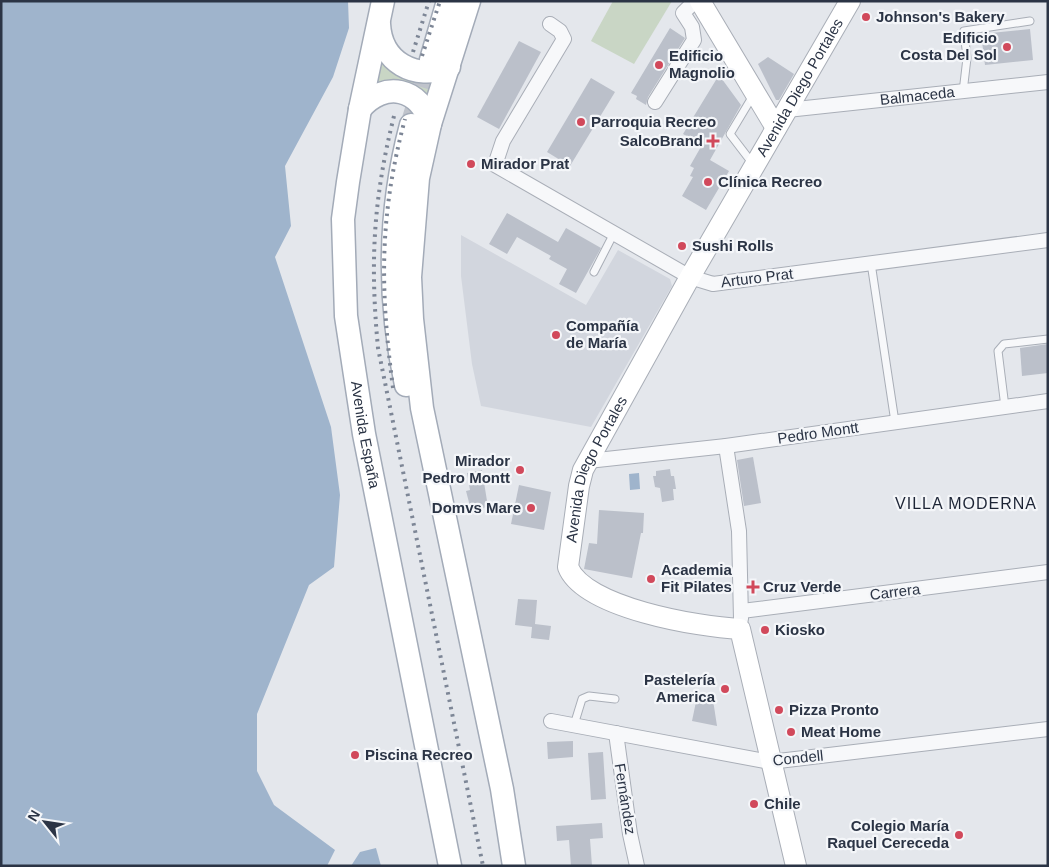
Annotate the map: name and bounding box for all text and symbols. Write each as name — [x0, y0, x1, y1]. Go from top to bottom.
place label: Johnson's Bakery — [876, 8, 1005, 25]
marker: Johnson's Bakery — [860, 11, 872, 23]
street label: Avenida Diego Portales — [753, 15, 846, 159]
place label: Edificio Costa Del Sol — [900, 29, 997, 63]
marker: Edificio Costa Del Sol — [1001, 41, 1013, 53]
place label: Edificio Magnolio — [669, 47, 735, 81]
marker: Edificio Magnolio — [653, 59, 665, 71]
street label: Balmaceda — [879, 83, 956, 108]
place label: Parroquia Recreo — [591, 113, 716, 130]
marker: Parroquia Recreo — [575, 116, 587, 128]
place label: SalcoBrand — [620, 132, 703, 149]
marker: SalcoBrand — [707, 135, 719, 147]
place label: Mirador Prat — [481, 155, 569, 172]
marker: Mirador Prat — [465, 158, 477, 170]
place label: Clínica Recreo — [718, 173, 822, 190]
marker: Clínica Recreo — [702, 176, 714, 188]
place label: Sushi Rolls — [692, 237, 774, 254]
marker: Sushi Rolls — [676, 240, 688, 252]
street label: Arturo Prat — [720, 265, 795, 290]
place label: Compañía de María — [566, 317, 639, 351]
marker: Compañía de María — [550, 329, 562, 341]
street label: Avenida España — [348, 380, 384, 490]
street label: Avenida Diego Portales — [562, 393, 630, 544]
street label: Pedro Montt — [776, 418, 860, 447]
place label: Mirador Pedro Montt — [423, 452, 510, 486]
marker: Mirador Pedro Montt — [514, 464, 526, 476]
district label: VILLA MODERNA — [895, 495, 1037, 512]
place label: Domvs Mare — [432, 499, 521, 516]
marker: Domvs Mare — [525, 502, 537, 514]
place label: Academia Fit Pilates — [661, 561, 733, 595]
marker: Academia Fit Pilates — [645, 573, 657, 585]
place label: Cruz Verde — [763, 578, 841, 595]
street label: Carrera — [869, 580, 922, 603]
marker: Cruz Verde — [747, 581, 759, 593]
place label: Kiosko — [775, 621, 825, 638]
marker: Kiosko — [759, 624, 771, 636]
place label: Pastelería America — [644, 671, 716, 705]
marker: Pastelería America — [719, 683, 731, 695]
place label: Pizza Pronto — [789, 701, 879, 718]
marker: Pizza Pronto — [773, 704, 785, 716]
place label: Meat Home — [801, 723, 881, 740]
marker: Meat Home — [785, 726, 797, 738]
place label: Piscina Recreo — [365, 746, 473, 763]
street label: Condell — [772, 746, 824, 769]
marker: Piscina Recreo — [349, 749, 361, 761]
street label: Fernández — [611, 762, 639, 836]
place label: Chile — [764, 795, 801, 812]
north arrow — [20, 797, 70, 847]
marker: Chile — [748, 798, 760, 810]
text: N — [24, 807, 43, 824]
place label: Colegio María Raquel Cereceda — [827, 817, 950, 851]
marker: Colegio María Raquel Cereceda — [953, 829, 965, 841]

